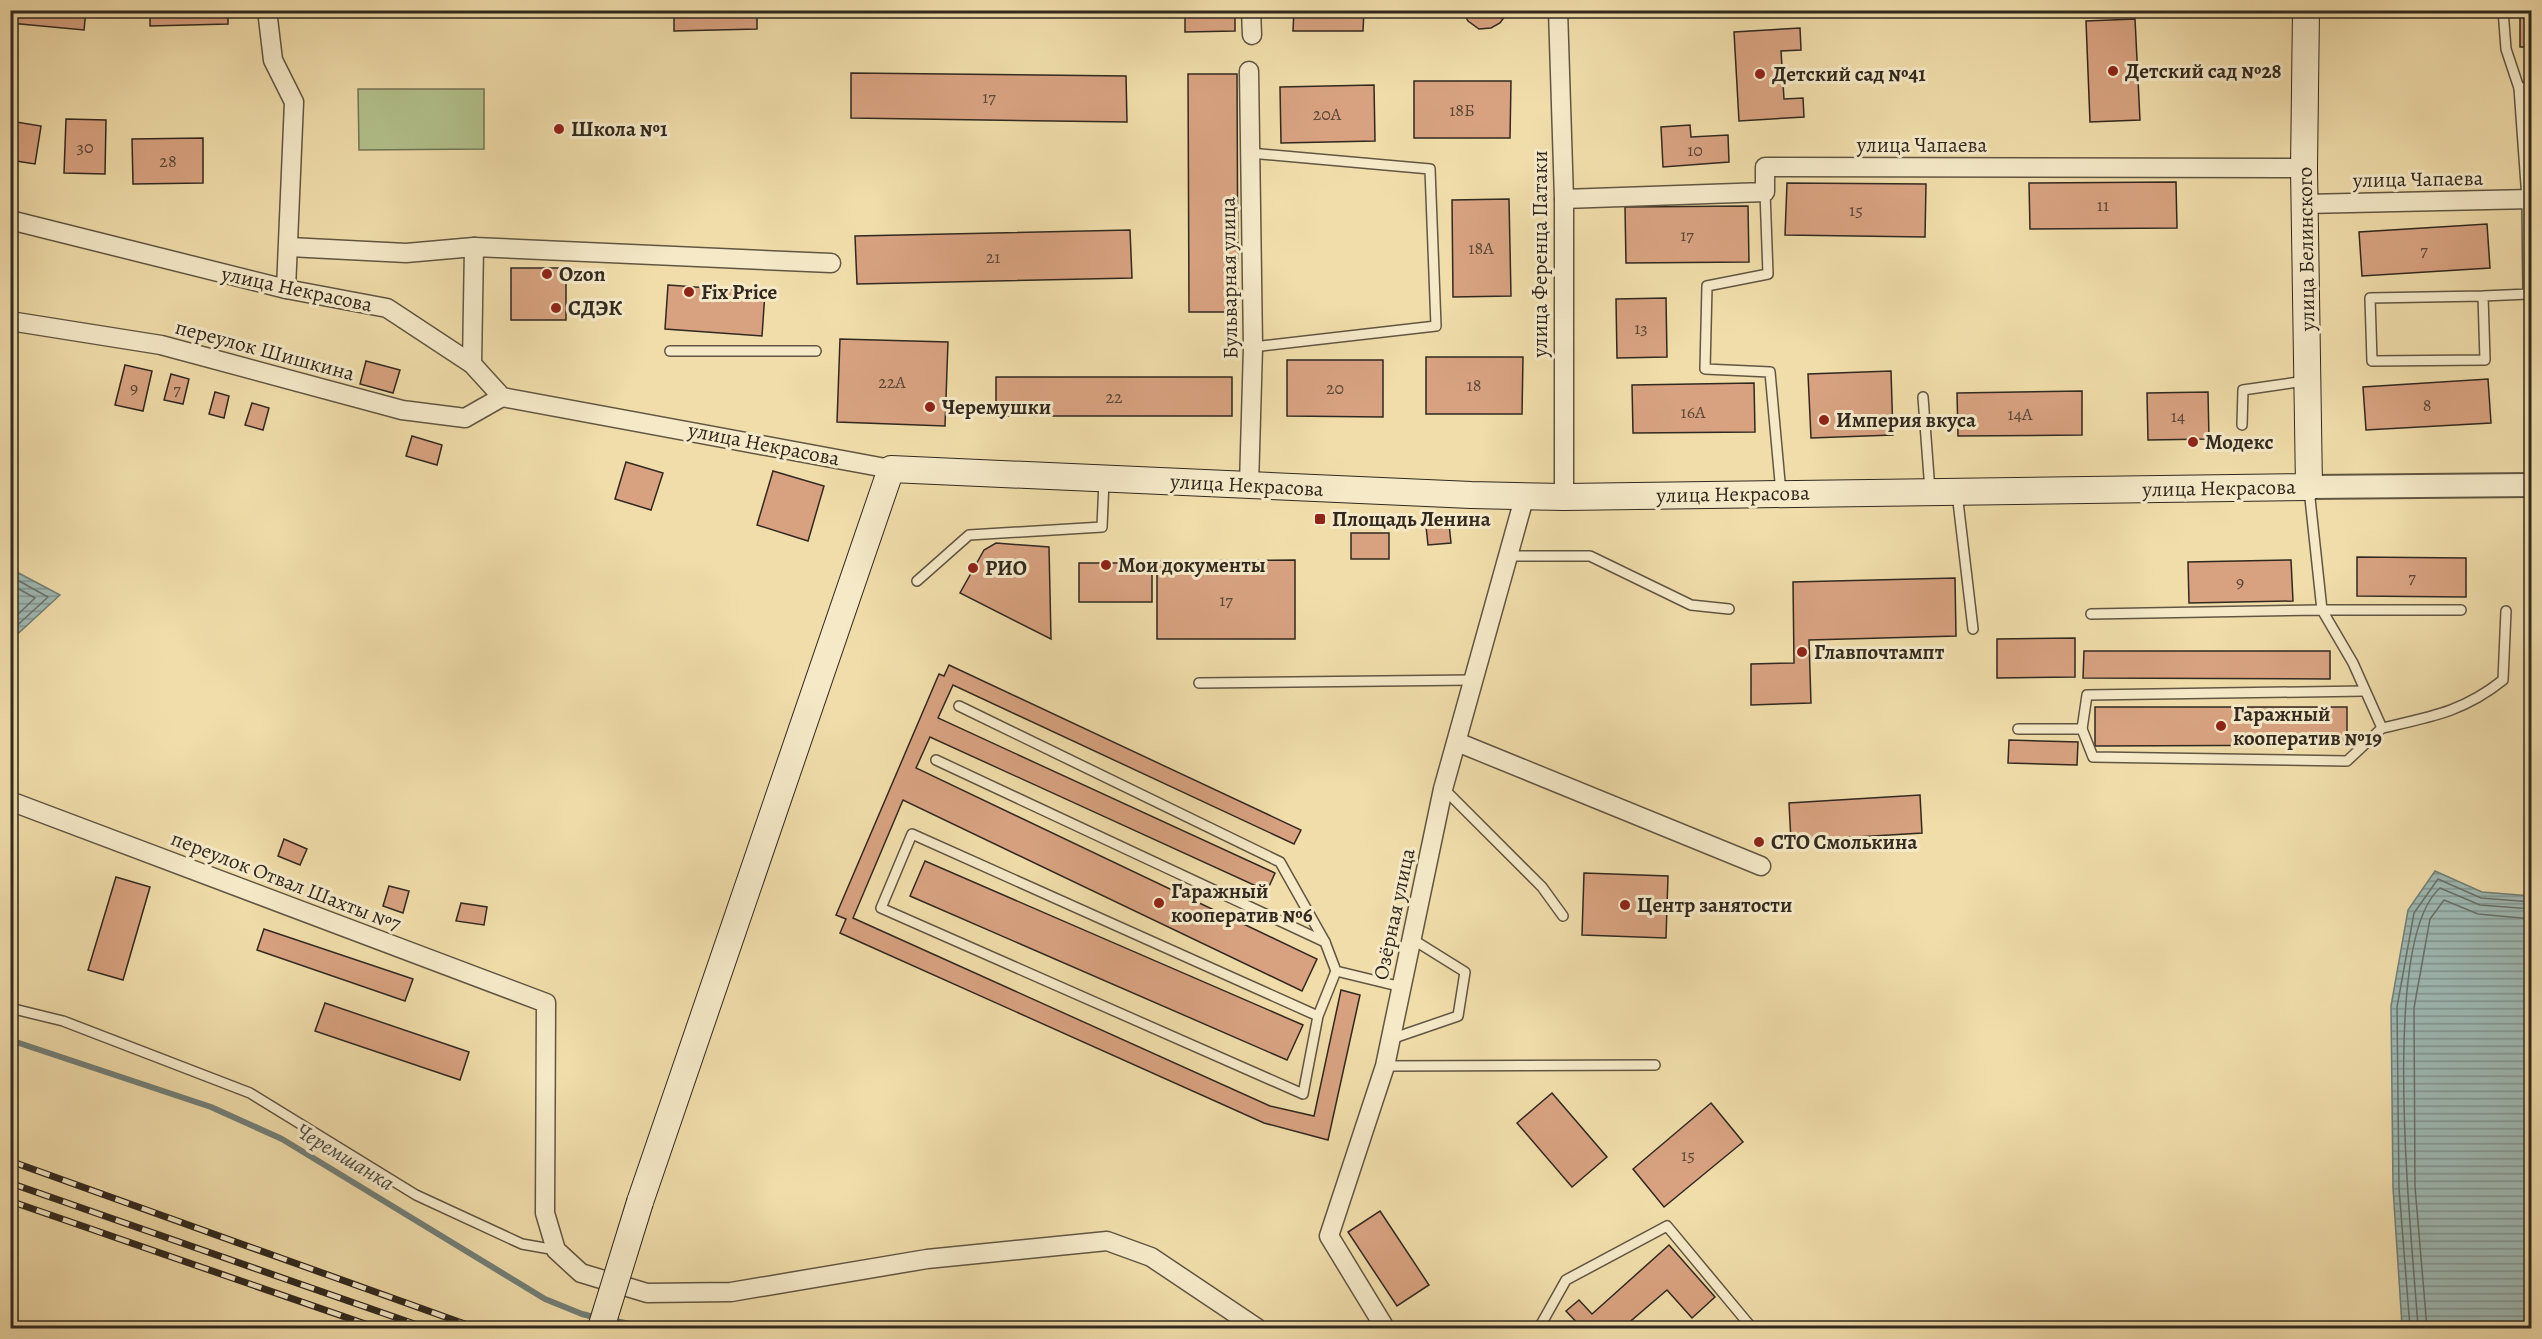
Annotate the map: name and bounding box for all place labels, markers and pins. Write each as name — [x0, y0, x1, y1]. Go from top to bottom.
place label: Детский сад №28 — [2125, 57, 2282, 85]
place label: Детский сад №41 — [1772, 60, 1926, 88]
marker: Детский сад №28 — [2106, 64, 2120, 78]
marker: Детский сад №41 — [1753, 67, 1767, 81]
place label: Школа №1 — [571, 115, 668, 143]
marker: Школа №1 — [552, 122, 566, 136]
place label: Ozon — [559, 260, 606, 288]
marker: Ozon — [540, 267, 554, 281]
place label: Fix Price — [701, 278, 778, 306]
marker: Fix Price — [682, 285, 696, 299]
place label: СДЭК — [568, 294, 622, 322]
marker: СДЭК — [549, 301, 563, 315]
place label: Черемушки — [942, 393, 1051, 421]
marker: Черемушки — [923, 400, 937, 414]
place label: Империя вкуса — [1836, 406, 1976, 434]
marker: Империя вкуса — [1817, 413, 1831, 427]
place label: Модекс — [2205, 428, 2274, 456]
marker: Модекс — [2186, 435, 2200, 449]
place label: Площадь Ленина — [1332, 505, 1491, 533]
marker: Площадь Ленина — [1313, 512, 1327, 526]
place label: Мои документы — [1118, 551, 1266, 579]
place label: РИО — [985, 554, 1027, 582]
marker: Мои документы — [1099, 558, 1113, 572]
marker: РИО — [966, 561, 980, 575]
place label: Главпочтампт — [1814, 638, 1945, 666]
marker: Главпочтампт — [1795, 645, 1809, 659]
place label: Гаражный кооператив №19 — [2233, 700, 2382, 752]
marker: Гаражный кооператив №19 — [2214, 719, 2228, 733]
place label: СТО Смолькина — [1771, 828, 1917, 856]
marker: СТО Смолькина — [1752, 835, 1766, 849]
place label: Гаражный кооператив №6 — [1171, 877, 1313, 929]
place label: Центр занятости — [1637, 891, 1792, 919]
marker: Гаражный кооператив №6 — [1152, 896, 1166, 910]
marker: Центр занятости — [1618, 898, 1632, 912]

